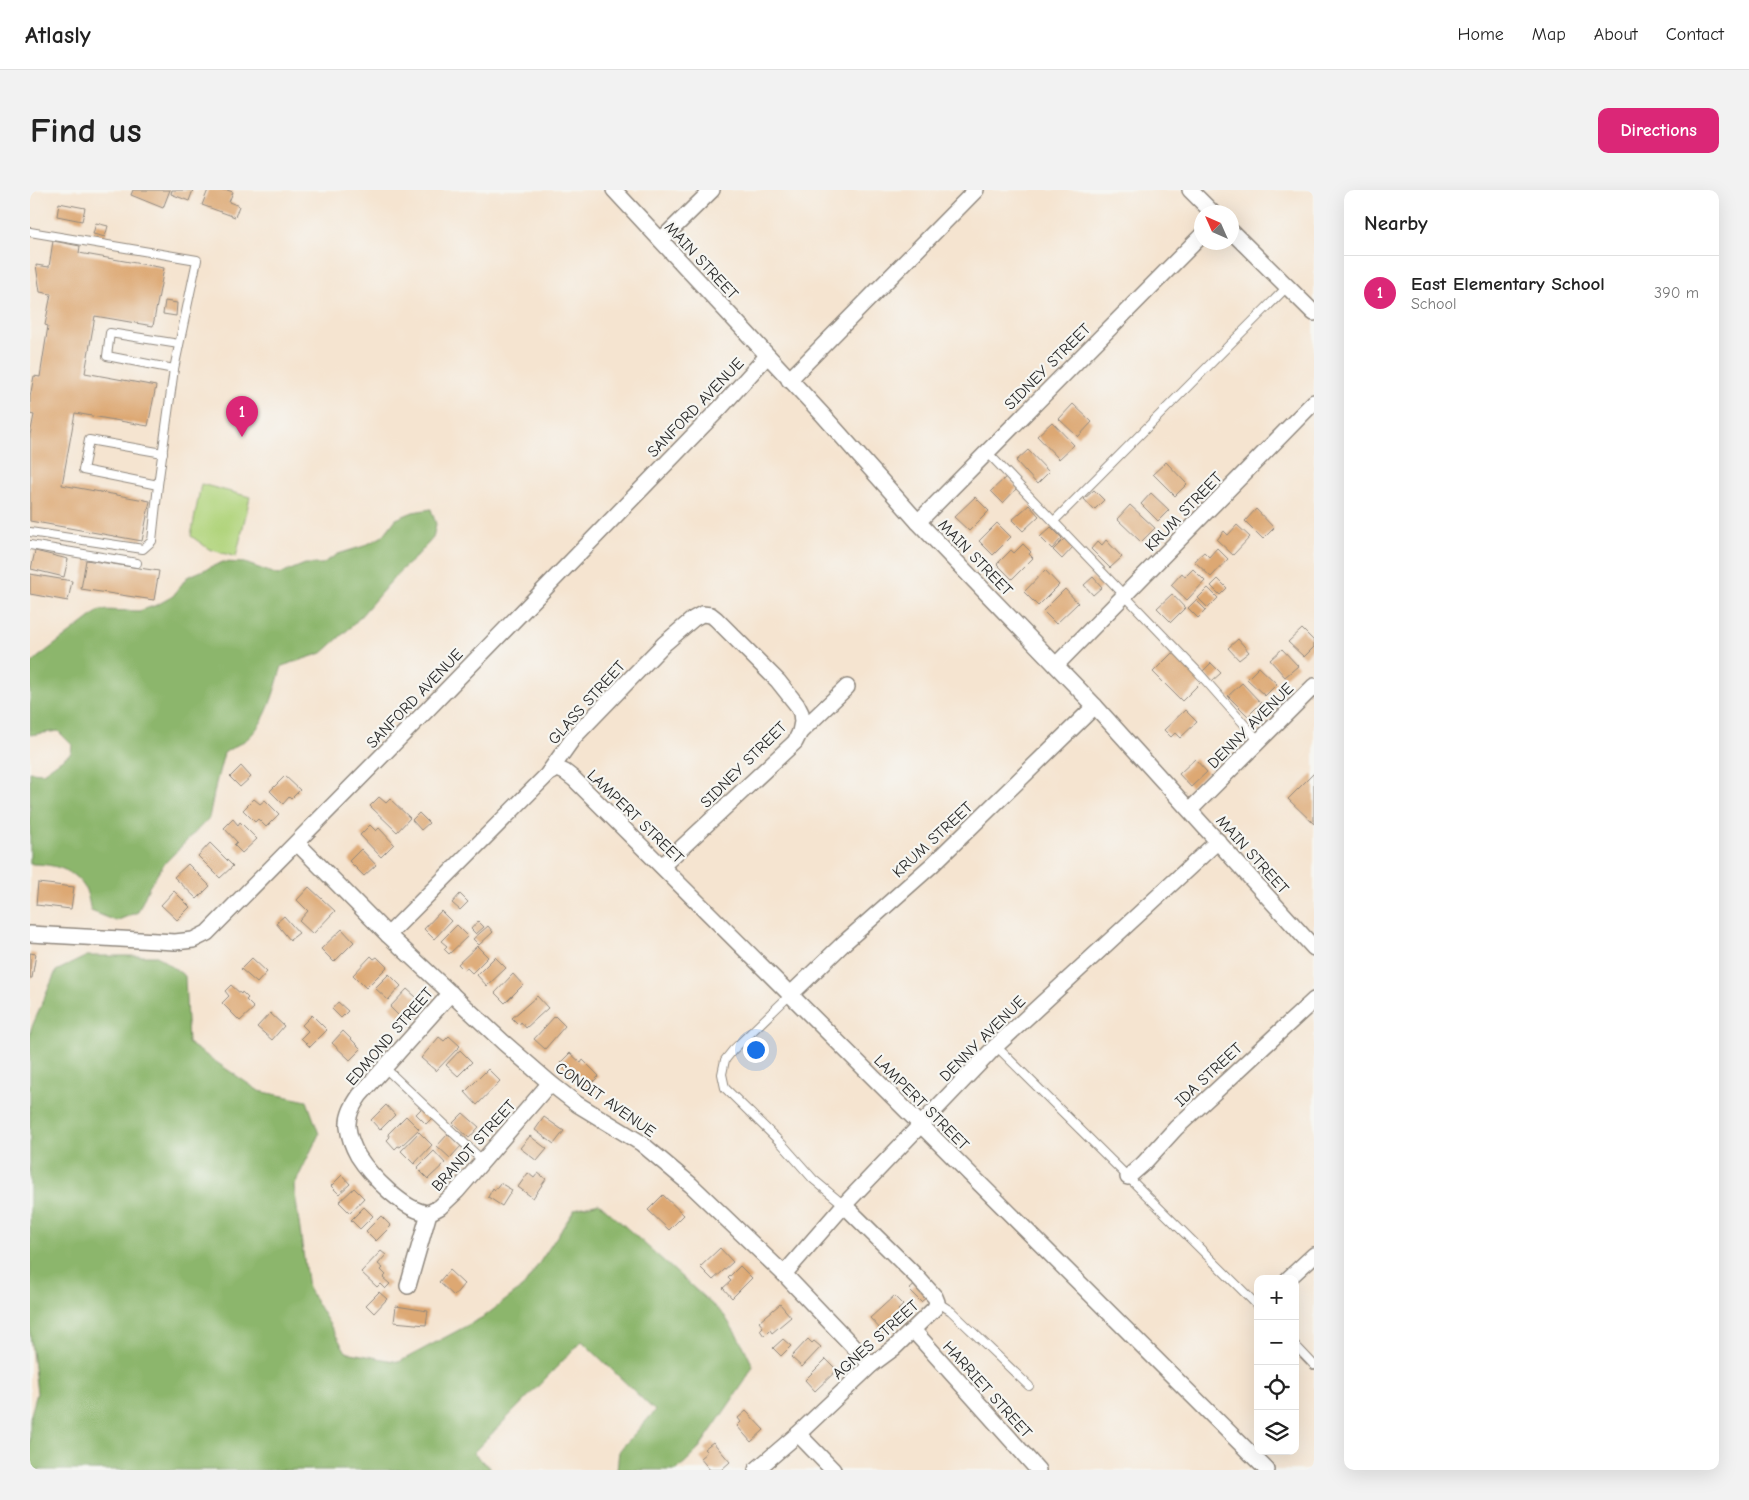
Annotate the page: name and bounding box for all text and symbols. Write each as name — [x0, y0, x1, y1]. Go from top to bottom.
text: Atlasly — [25, 21, 91, 49]
text: Home — [1457, 24, 1504, 45]
text: Map — [1532, 24, 1566, 45]
text: About — [1594, 24, 1638, 45]
text: Contact — [1666, 24, 1724, 45]
button: Directions — [1598, 108, 1719, 153]
text: Find us — [30, 110, 142, 151]
north arrow — [1194, 205, 1239, 250]
text: Nearby — [1364, 211, 1428, 235]
street label: MAIN STREET — [661, 218, 742, 304]
text: East Elementary School — [1411, 273, 1605, 295]
text: 1 — [1377, 284, 1383, 302]
text: 390 m — [1654, 284, 1699, 302]
text: School — [1411, 295, 1457, 313]
street label: SIDNEY STREET — [1001, 319, 1095, 414]
street label: SANFORD AVENUE — [644, 354, 748, 461]
pin: 1 — [226, 396, 258, 437]
street label: KRUM STREET — [1142, 468, 1226, 555]
street label: MAIN STREET — [934, 516, 1017, 600]
street label: SANFORD AVENUE — [363, 645, 467, 752]
street label: GLASS STREET — [545, 657, 629, 748]
street label: DENNY AVENUE — [1204, 679, 1298, 772]
street label: SIDNEY STREET — [697, 717, 791, 812]
street label: LAMPERT STREET — [583, 766, 688, 868]
street label: KRUM STREET — [889, 798, 977, 881]
street label: MAIN STREET — [1212, 812, 1293, 898]
street label: EDMOND STREET — [342, 984, 438, 1089]
street label: DENNY AVENUE — [936, 992, 1030, 1085]
your location — [743, 1037, 769, 1063]
street label: IDA STREET — [1171, 1039, 1246, 1110]
street label: LAMPERT STREET — [870, 1051, 973, 1154]
street label: CONDIT AVENUE — [552, 1059, 659, 1141]
street label: BRANDT STREET — [428, 1096, 520, 1195]
map controls — [1254, 1275, 1299, 1455]
button: + — [1254, 1275, 1299, 1320]
street label: AGNES STREET — [829, 1296, 923, 1383]
button: − — [1254, 1320, 1299, 1365]
street label: HARRIET STREET — [939, 1338, 1036, 1442]
button: locate — [1254, 1365, 1299, 1410]
button: layers — [1254, 1410, 1299, 1455]

